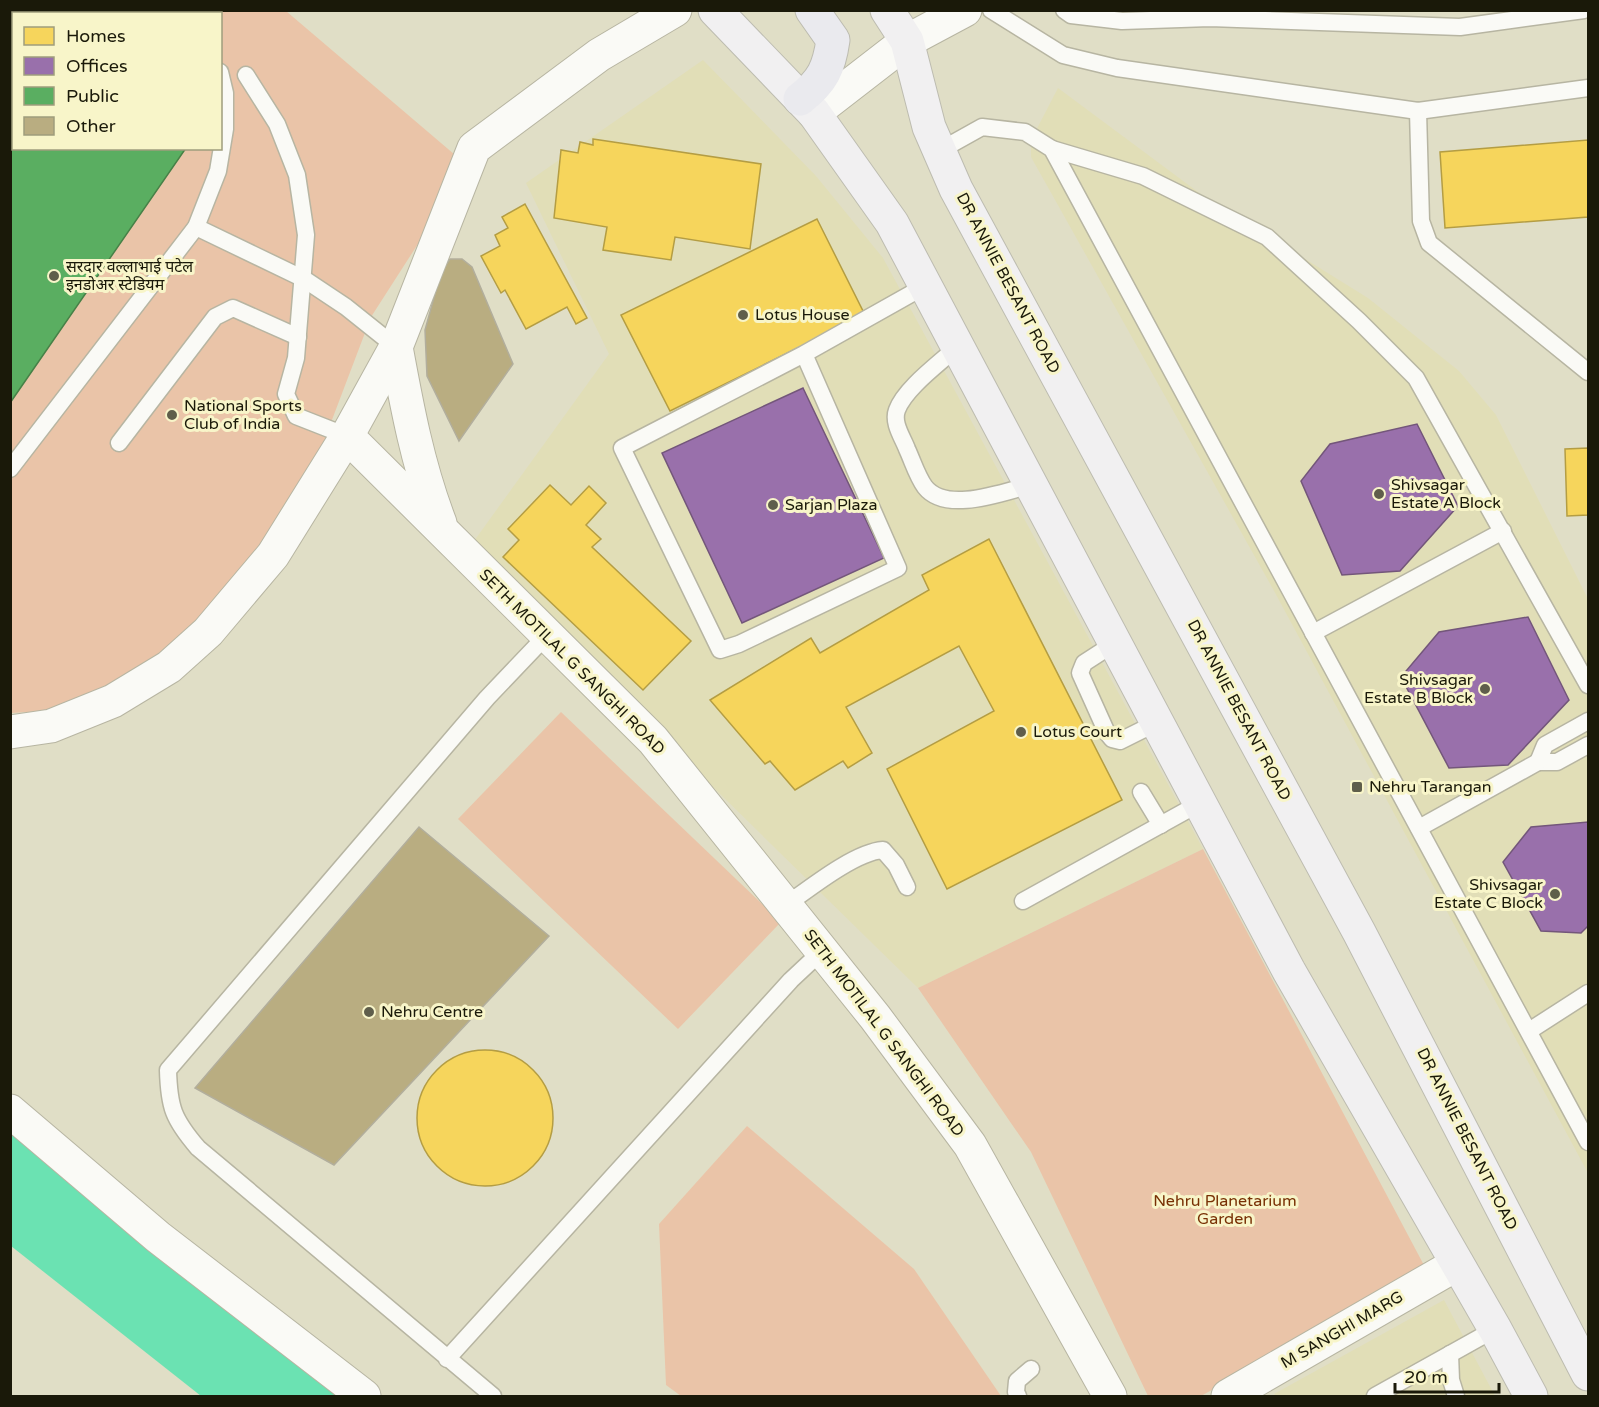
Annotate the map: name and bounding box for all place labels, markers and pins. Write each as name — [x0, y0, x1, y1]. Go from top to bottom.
place label: सरदार वल्लाभाई पटेल इनडोअर स्टेडियम — [66, 257, 194, 295]
marker: सरदार वल्लाभाई पटेल इनडोअर स्टेडियम — [47, 269, 61, 283]
place label: Lotus House — [755, 305, 850, 325]
marker: Lotus House — [736, 308, 750, 322]
place label: National Sports Club of India — [184, 396, 302, 434]
marker: National Sports Club of India — [165, 408, 179, 422]
place label: Shivsagar Estate A Block — [1391, 475, 1501, 513]
marker: Shivsagar Estate A Block — [1372, 487, 1386, 501]
place label: Sarjan Plaza — [785, 495, 878, 515]
marker: Sarjan Plaza — [766, 498, 780, 512]
place label: Shivsagar Estate B Block — [1364, 670, 1474, 708]
marker: Shivsagar Estate B Block — [1478, 682, 1492, 696]
place label: Lotus Court — [1033, 722, 1122, 742]
marker: Lotus Court — [1014, 725, 1028, 739]
place label: Nehru Tarangan — [1369, 777, 1492, 797]
marker: Nehru Tarangan — [1350, 780, 1364, 794]
place label: Shivsagar Estate C Block — [1434, 875, 1544, 913]
marker: Shivsagar Estate C Block — [1548, 887, 1562, 901]
place label: Nehru Centre — [381, 1002, 483, 1022]
marker: Nehru Centre — [362, 1005, 376, 1019]

